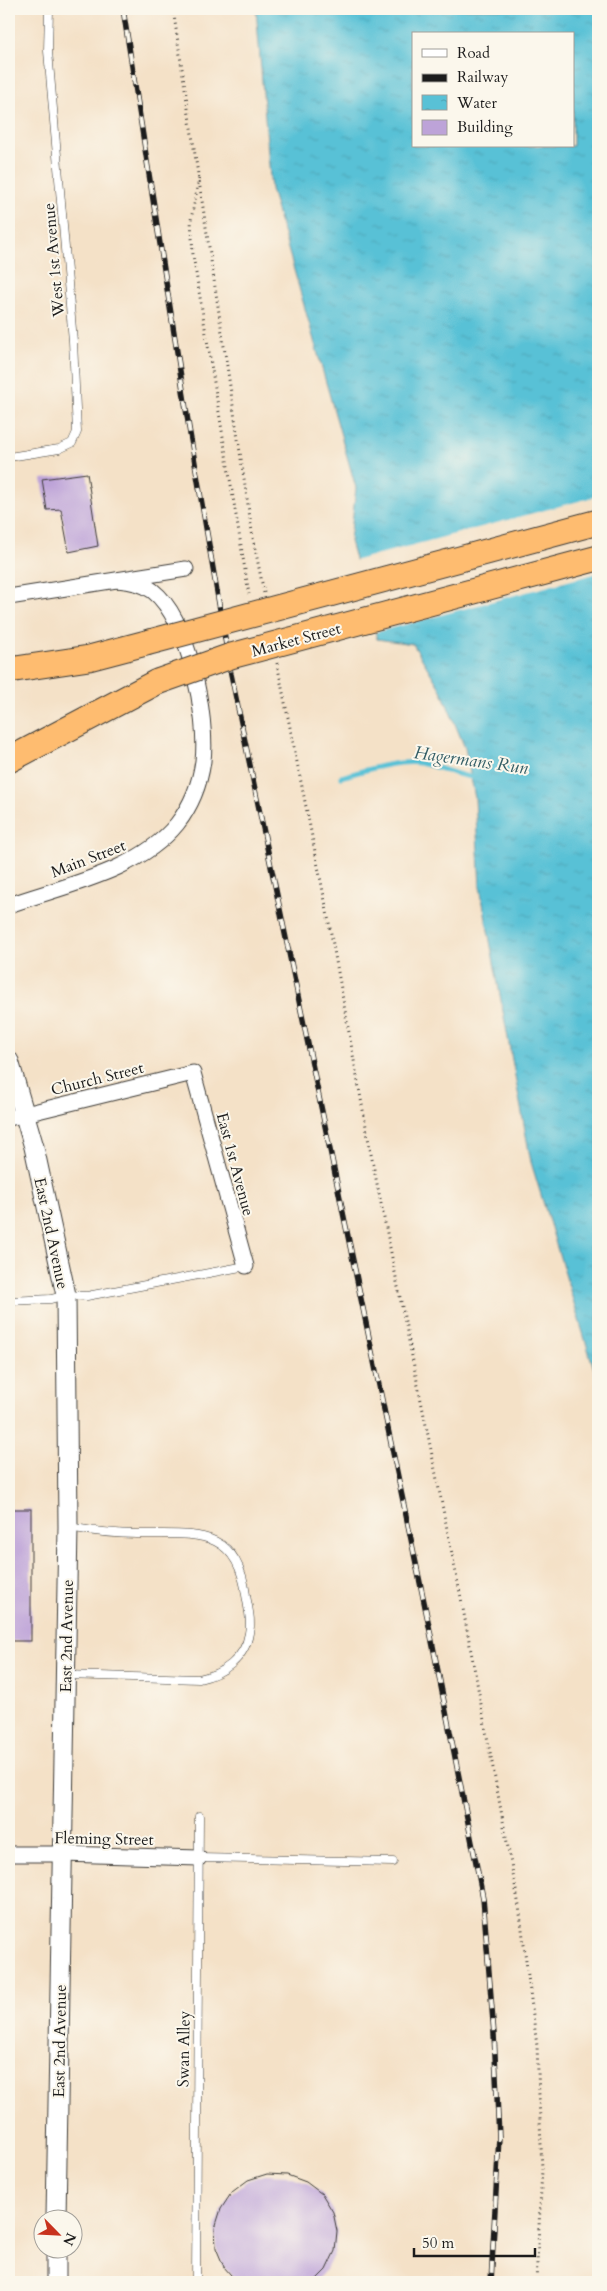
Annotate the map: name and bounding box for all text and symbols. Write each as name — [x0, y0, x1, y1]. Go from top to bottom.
legend — [412, 32, 574, 148]
text: Road — [457, 43, 490, 63]
text: Railway — [457, 67, 508, 87]
text: Water — [456, 93, 498, 113]
text: Building — [457, 117, 513, 137]
street label: West 1st Avenue — [38, 202, 70, 319]
street label: Market Street — [249, 617, 343, 662]
water label: Hagermans Run — [412, 740, 530, 781]
street label: Main Street — [48, 835, 129, 883]
street label: Church Street — [49, 1057, 146, 1101]
street label: East 1st Avenue — [211, 1110, 259, 1218]
street label: East 2nd Avenue — [28, 1175, 74, 1291]
street label: East 2nd Avenue — [55, 1579, 79, 1693]
street label: Fleming Street — [54, 1827, 154, 1851]
street label: East 2nd Avenue — [48, 1984, 72, 2098]
street label: Swan Alley — [172, 2010, 196, 2087]
north arrow — [32, 2208, 82, 2258]
scale bar — [414, 2226, 536, 2258]
text: N — [58, 2230, 81, 2249]
text: 50 m — [422, 2233, 454, 2253]

